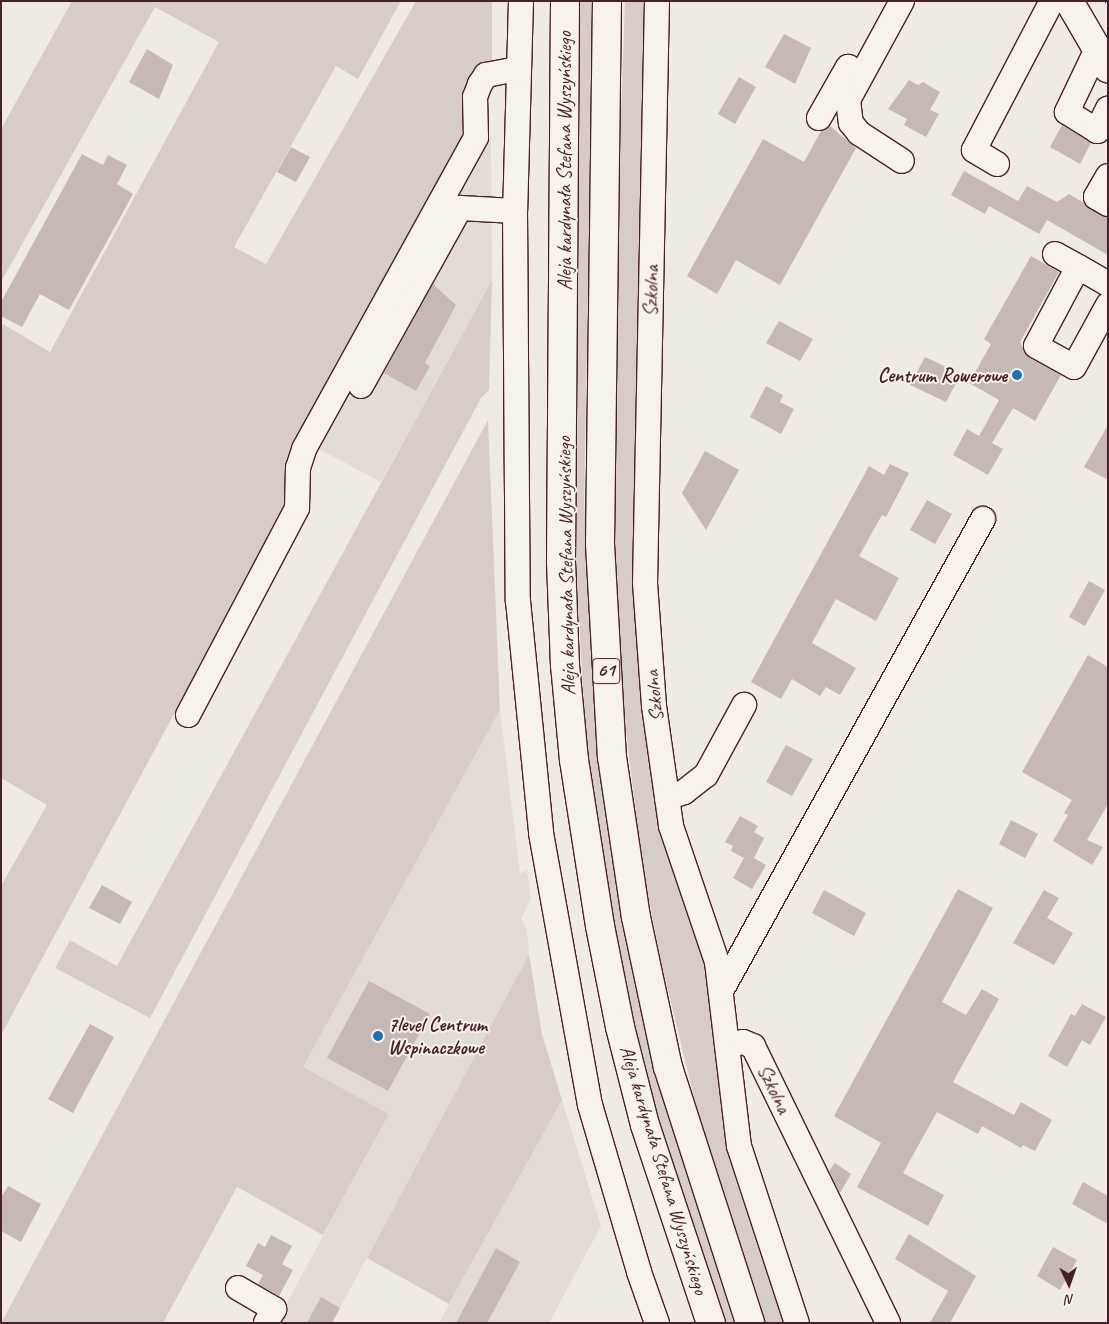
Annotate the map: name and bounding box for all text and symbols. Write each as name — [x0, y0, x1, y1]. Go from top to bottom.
street label: Aleja kardynała Stefana Wyszyńskiego — [552, 32, 576, 290]
street label: Szkolna — [639, 265, 663, 317]
place label: Centrum Rowerowe — [878, 363, 1007, 387]
marker: Centrum Rowerowe — [1011, 369, 1023, 381]
street label: Aleja kardynała Stefana Wyszyńskiego — [552, 437, 580, 695]
road number: 61 — [592, 654, 620, 688]
street label: Szkolna — [639, 669, 669, 723]
place label: 7level Centrum Wspinaczkowe — [388, 1012, 487, 1059]
marker: 7level Centrum Wspinaczkowe — [372, 1030, 384, 1042]
street label: Aleja kardynała Stefana Wyszyńskiego — [615, 1043, 713, 1297]
street label: Szkolna — [752, 1061, 796, 1117]
north arrow — [1044, 1259, 1094, 1309]
text: N — [1065, 1291, 1075, 1308]

